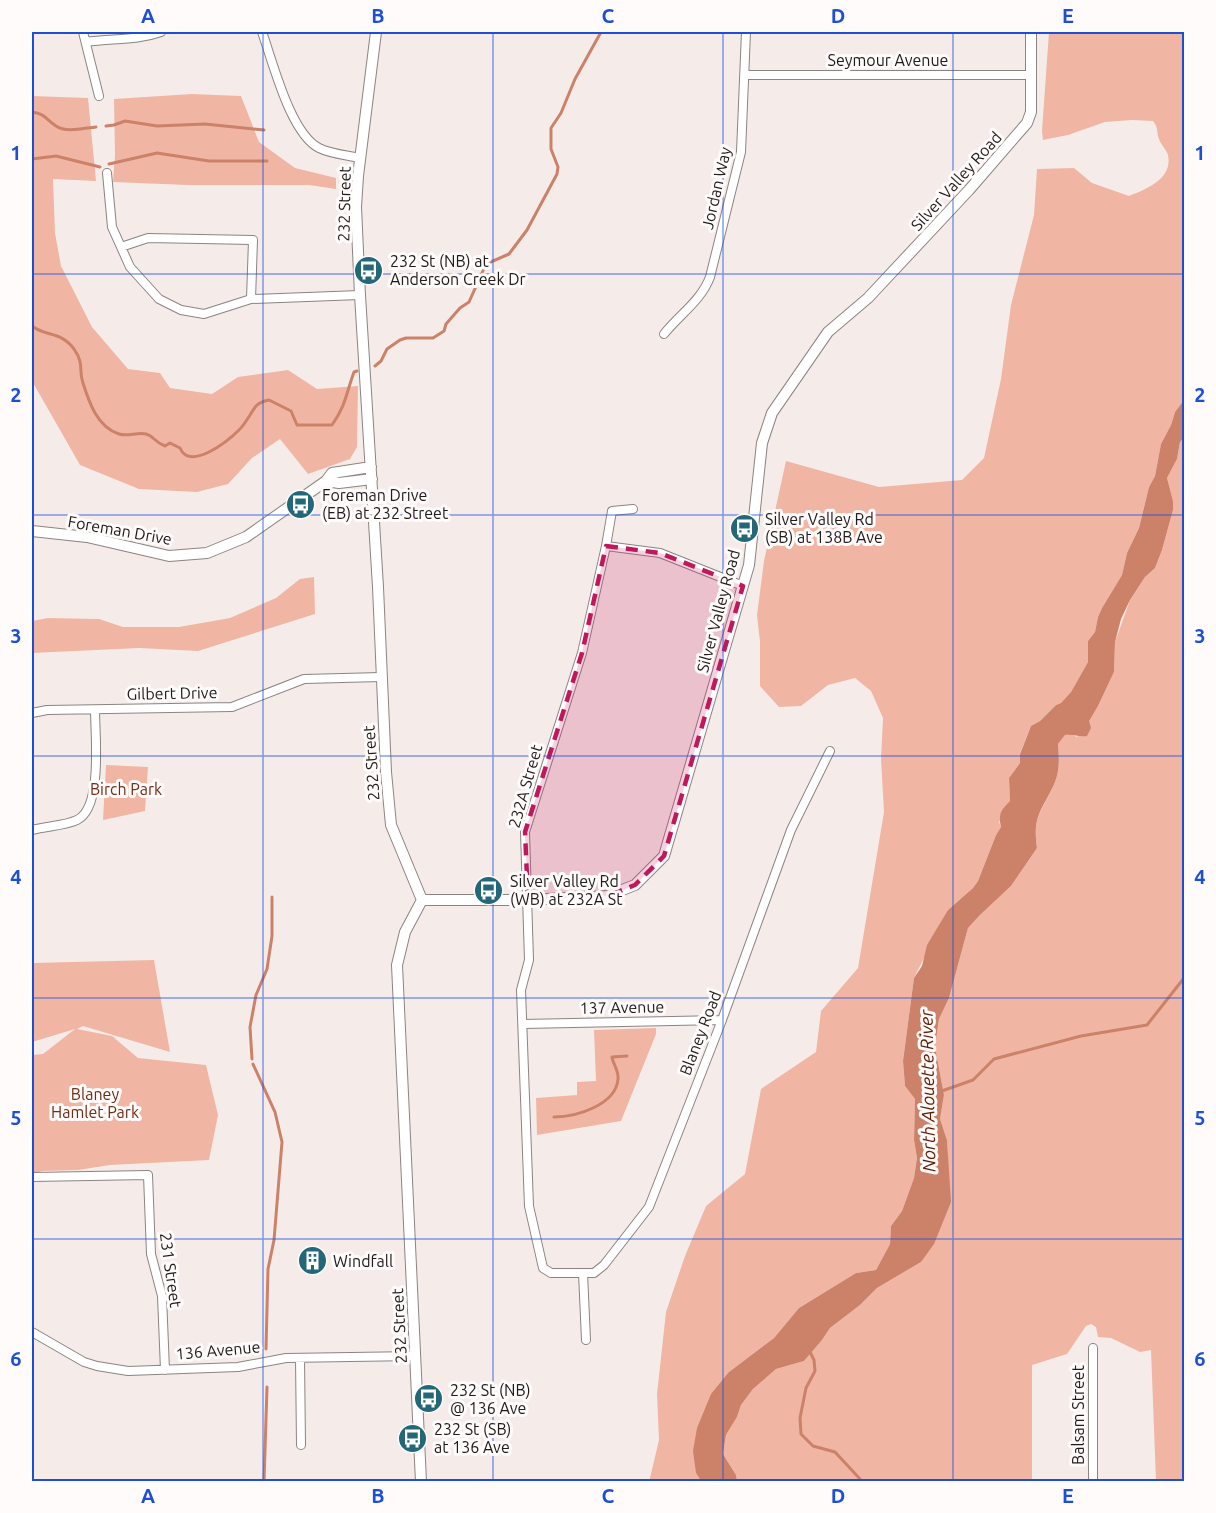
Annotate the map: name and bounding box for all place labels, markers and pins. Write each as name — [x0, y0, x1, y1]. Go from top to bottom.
place label: 232 St (NB) at Anderson Creek Dr — [390, 252, 526, 288]
bus stop icon: 232 St (NB) at Anderson Creek Dr — [353, 254, 385, 286]
place label: Foreman Drive (EB) at 232 Street — [322, 486, 449, 523]
bus stop icon: Foreman Drive (EB) at 232 Street — [285, 488, 317, 520]
place label: Silver Valley Rd (SB) at 138B Ave — [765, 510, 883, 547]
bus stop icon: Silver Valley Rd (SB) at 138B Ave — [728, 512, 760, 544]
place label: Silver Valley Rd (WB) at 232A St — [510, 872, 623, 909]
bus stop icon: Silver Valley Rd (WB) at 232A St — [473, 874, 505, 906]
building icon: Windfall — [296, 1245, 328, 1277]
place label: Windfall — [333, 1252, 393, 1270]
place label: 232 St (NB) @ 136 Ave — [450, 1381, 531, 1417]
bus stop icon: 232 St (NB) @ 136 Ave — [413, 1383, 445, 1415]
place label: 232 St (SB) at 136 Ave — [434, 1420, 511, 1456]
bus stop icon: 232 St (SB) at 136 Ave — [397, 1422, 429, 1454]

